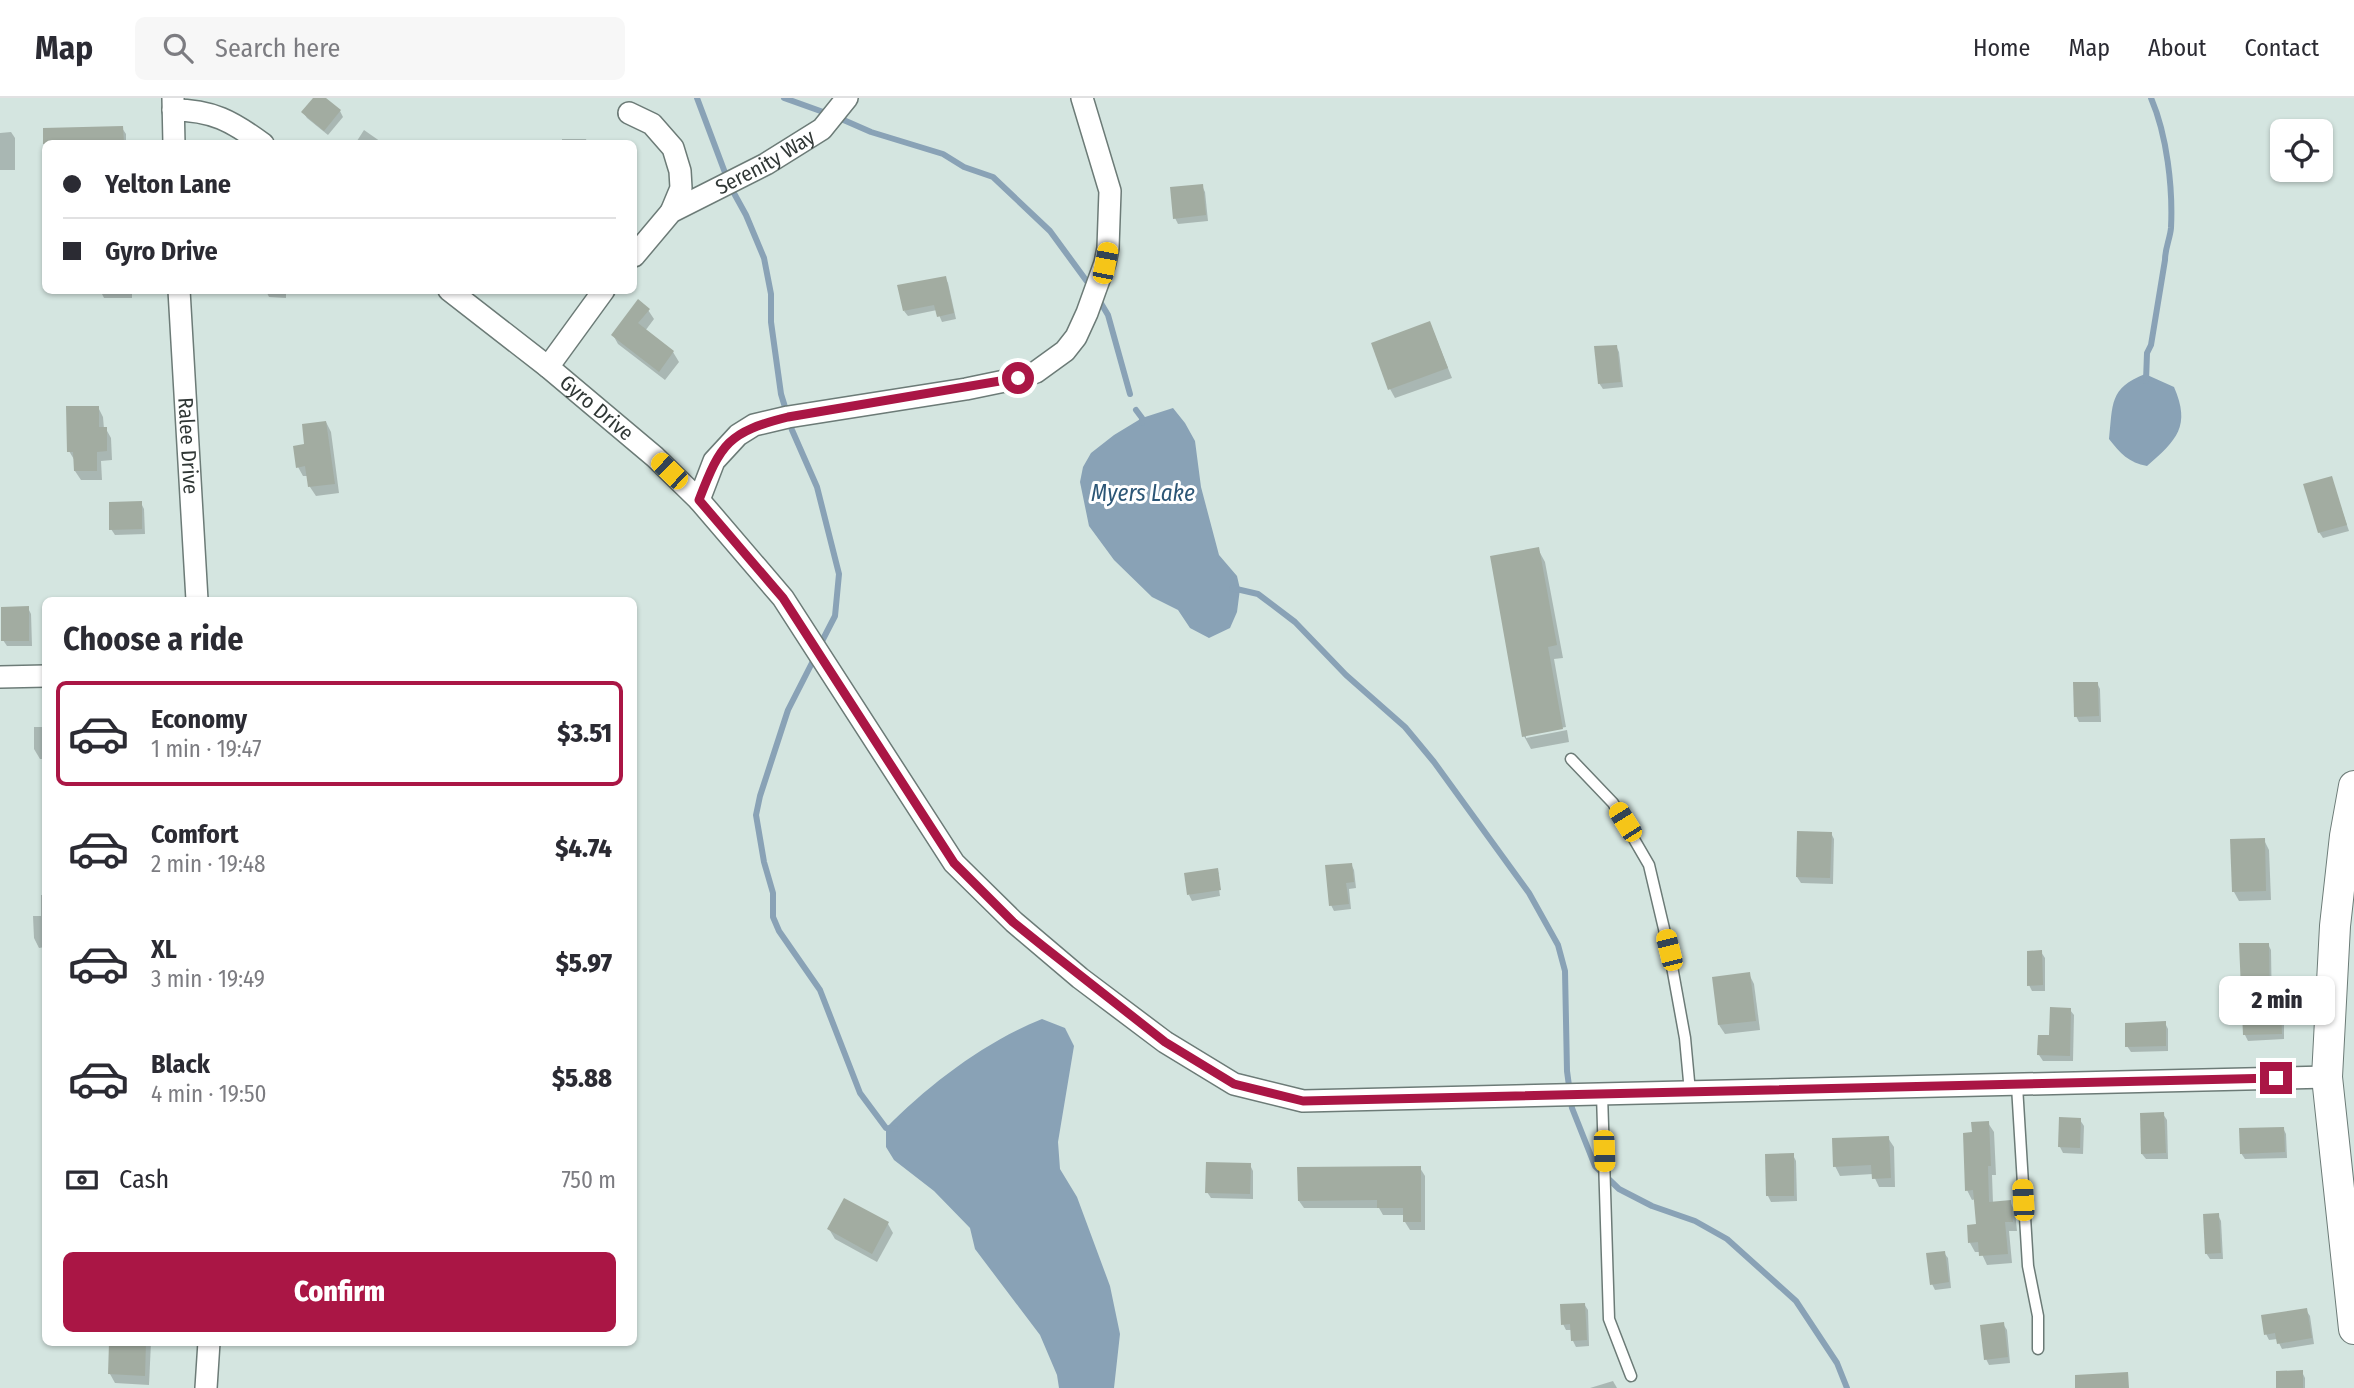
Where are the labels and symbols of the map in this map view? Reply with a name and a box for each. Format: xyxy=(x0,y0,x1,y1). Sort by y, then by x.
street label: Serenity Way xyxy=(711,123,820,200)
car xyxy=(1091,240,1120,286)
route start xyxy=(1002,362,1034,394)
street label: Gyro Drive xyxy=(554,369,639,446)
street label: Ralee Drive xyxy=(172,397,204,495)
car xyxy=(647,449,692,493)
water label: Myers Lake xyxy=(1091,479,1195,507)
car xyxy=(1605,799,1646,845)
car xyxy=(1654,927,1685,973)
callout: 2 min xyxy=(2218,976,2334,1026)
route end xyxy=(2260,1062,2292,1094)
car xyxy=(1593,1130,1616,1172)
car xyxy=(2012,1178,2035,1222)

